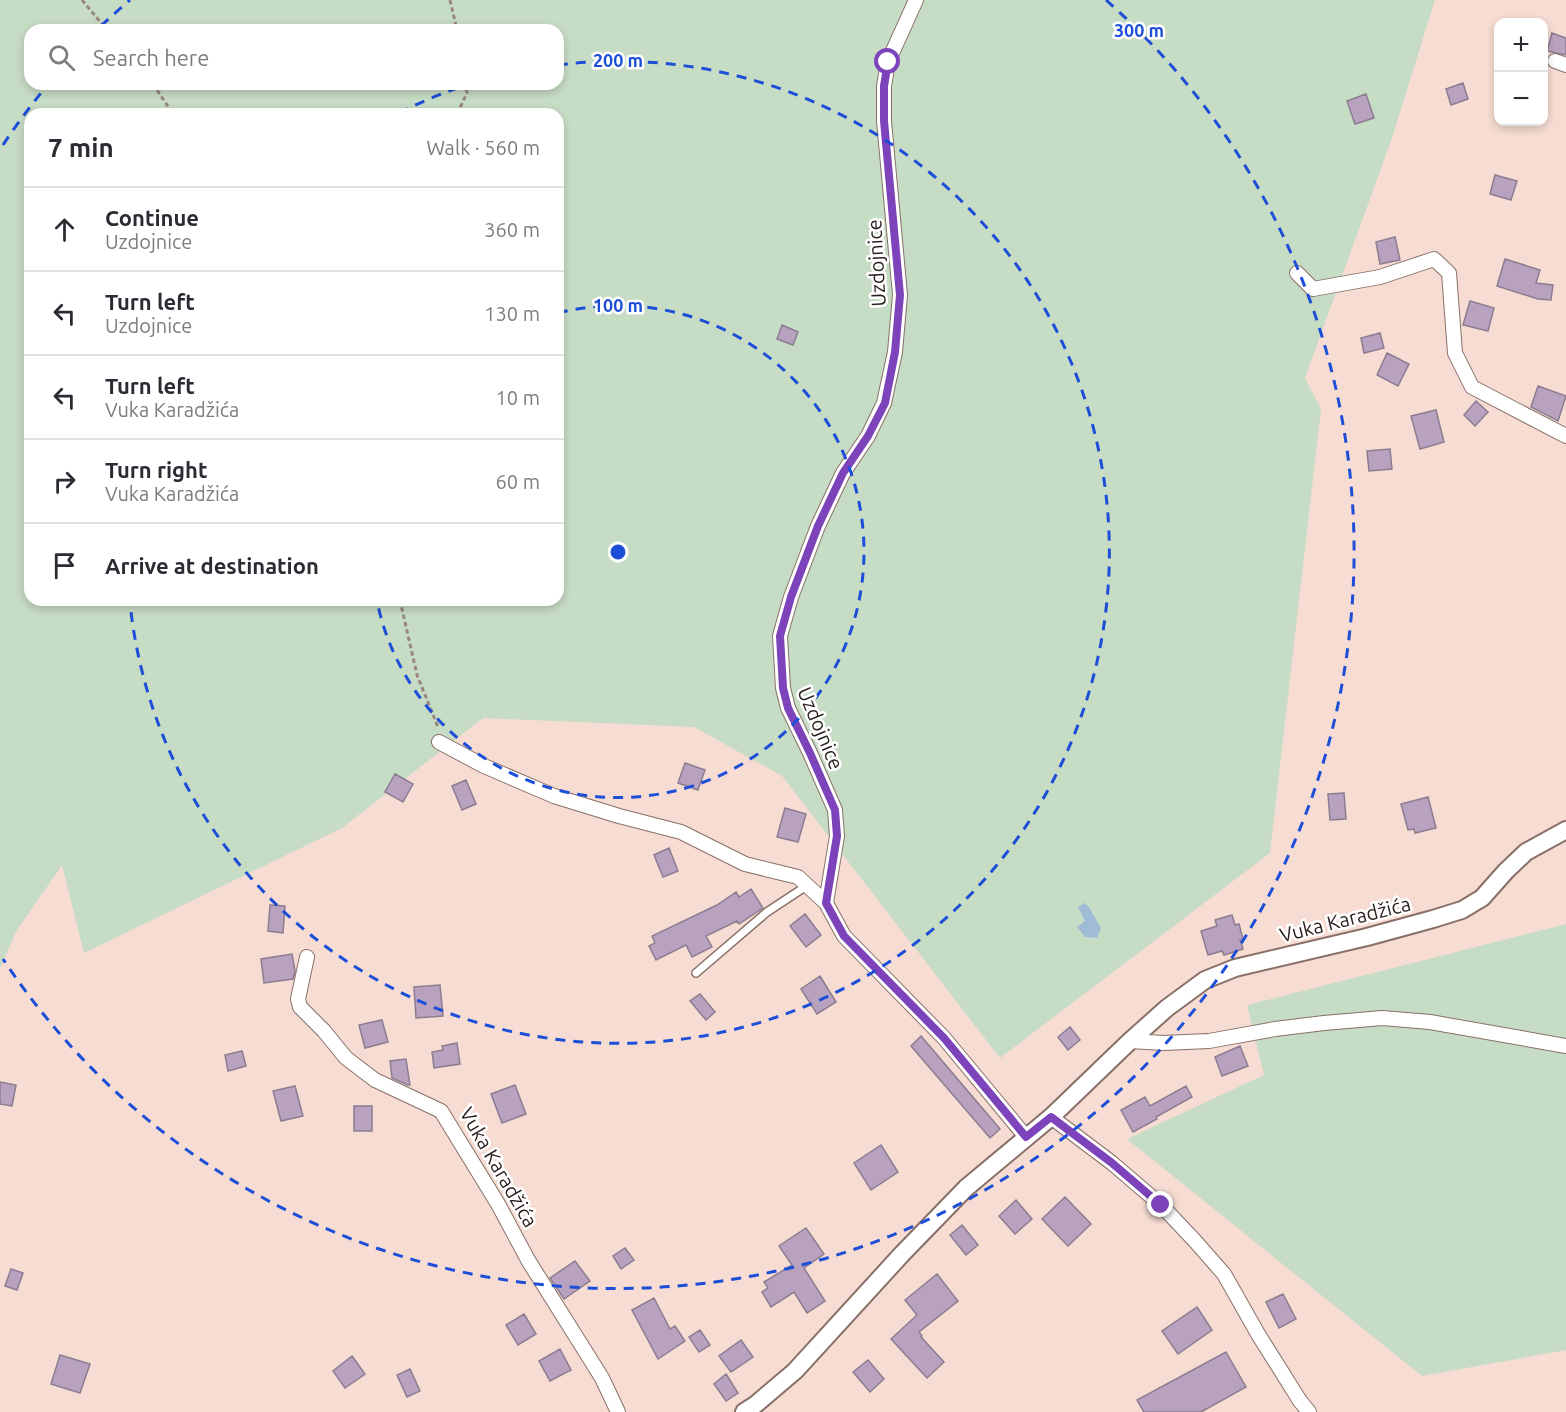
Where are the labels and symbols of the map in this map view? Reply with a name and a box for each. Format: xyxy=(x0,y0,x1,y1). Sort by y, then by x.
text: 300 m xyxy=(1114,20,1164,40)
route start xyxy=(874,48,900,74)
text: 200 m xyxy=(593,50,643,70)
street label: Uzdojnice xyxy=(862,219,890,307)
text: 100 m xyxy=(593,295,643,315)
centre of rings xyxy=(608,542,628,562)
street label: Uzdojnice xyxy=(793,683,849,773)
street label: Vuka Karadžića xyxy=(1277,892,1413,946)
street label: Vuka Karadžića xyxy=(455,1103,543,1231)
route end xyxy=(1147,1191,1173,1217)

